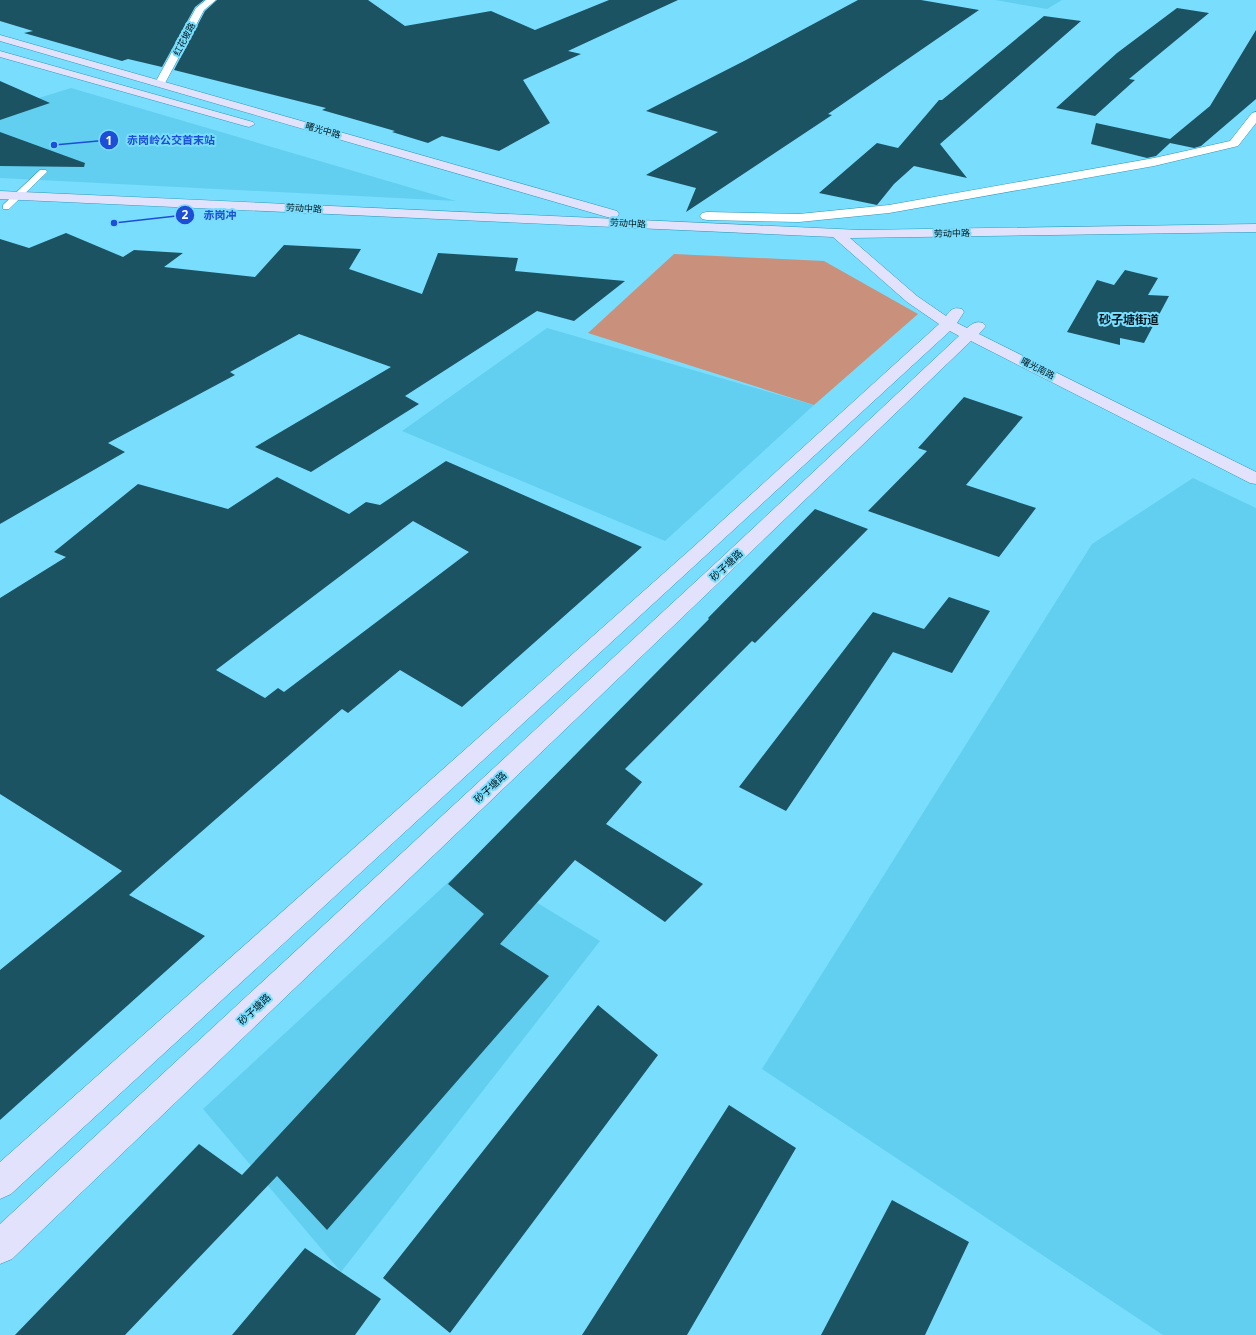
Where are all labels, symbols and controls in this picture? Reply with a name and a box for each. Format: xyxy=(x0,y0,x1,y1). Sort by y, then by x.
street label: 红花坡路 xyxy=(170,20,198,58)
street label: 曙光中路 xyxy=(304,119,342,141)
callout: 赤岗岭公交首末站 xyxy=(99,129,223,152)
text: 1 xyxy=(106,132,112,149)
text: 赤岗岭公交首末站 xyxy=(127,132,215,147)
street label: 劳动中路 xyxy=(286,201,322,215)
callout: 赤岗冲 xyxy=(175,204,244,227)
text: 2 xyxy=(182,206,189,223)
text: 赤岗冲 xyxy=(204,207,237,222)
street label: 劳动中路 xyxy=(610,216,646,230)
street label: 劳动中路 xyxy=(934,226,970,240)
district label: 砂子塘街道 xyxy=(1099,311,1159,328)
street label: 曙光南路 xyxy=(1019,354,1057,382)
street label: 砂子塘路 xyxy=(707,546,745,584)
street label: 砂子塘路 xyxy=(471,768,509,806)
street label: 砂子塘路 xyxy=(235,990,273,1028)

